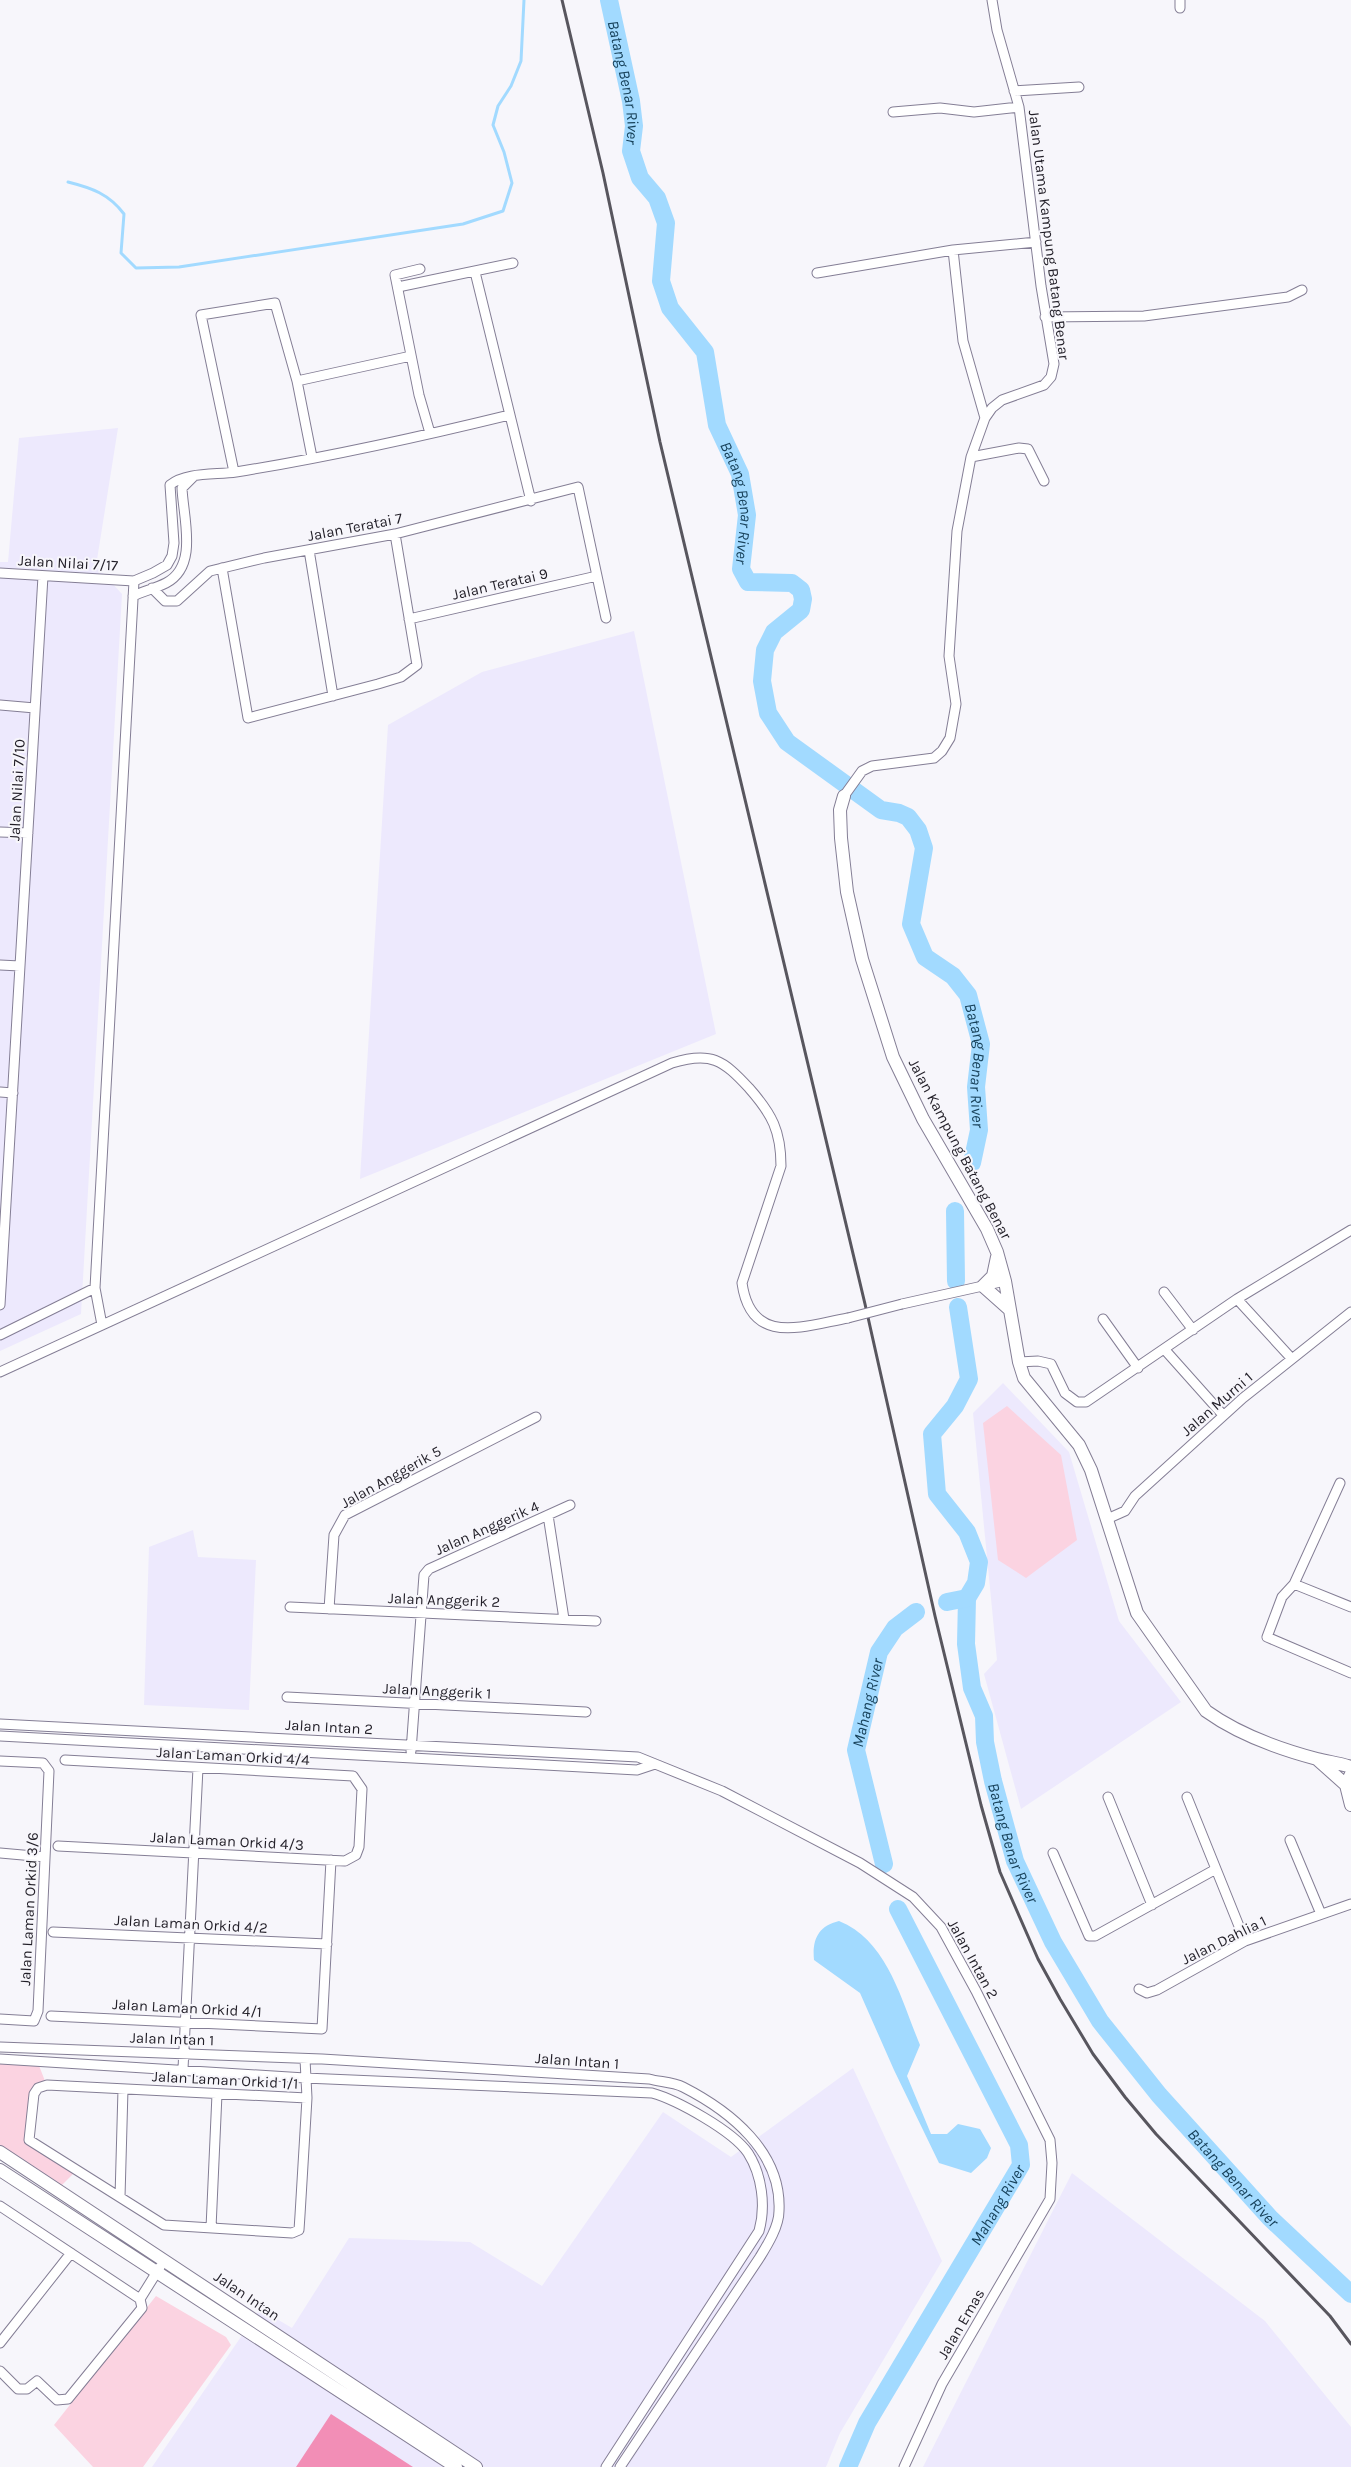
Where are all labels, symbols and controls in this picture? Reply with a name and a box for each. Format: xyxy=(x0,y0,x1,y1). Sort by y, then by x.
water label: Batang Benar River xyxy=(604,18,644,146)
street label: Jalan Utama Kampung Batang Benar xyxy=(1025,109,1073,362)
water label: Batang Benar River xyxy=(716,438,757,566)
street label: Jalan Teratai 7 xyxy=(306,509,404,545)
street label: Jalan Nilai 7/17 xyxy=(18,551,118,575)
street label: Jalan Teratai 9 xyxy=(450,564,550,604)
street label: Jalan Nilai 7/10 xyxy=(5,739,29,841)
water label: Batang Benar River xyxy=(961,1001,991,1129)
street label: Jalan Kampung Batang Benar xyxy=(905,1056,1016,1243)
street label: Jalan Murni 1 xyxy=(1178,1368,1256,1440)
street label: Jalan Anggerik 5 xyxy=(338,1442,444,1512)
street label: Jalan Anggerik 4 xyxy=(432,1497,542,1559)
street label: Jalan Anggerik 2 xyxy=(388,1589,500,1611)
water label: Mahang River xyxy=(847,1656,887,1749)
street label: Jalan Anggerik 1 xyxy=(382,1679,492,1703)
street label: Jalan Intan 2 xyxy=(285,1716,373,1738)
street label: Jalan Laman Orkid 4/4 xyxy=(156,1743,311,1769)
water label: Batang Benar River xyxy=(984,1780,1043,1907)
street label: Jalan Laman Orkid 4/3 xyxy=(150,1828,304,1854)
street label: Jalan Laman Orkid 3/6 xyxy=(16,1832,42,1986)
street label: Jalan Laman Orkid 4/2 xyxy=(114,1911,268,1937)
street label: Jalan Dahlia 1 xyxy=(1179,1912,1269,1968)
street label: Jalan Intan 2 xyxy=(944,1916,1002,2002)
street label: Jalan Laman Orkid 4/1 xyxy=(112,1995,262,2021)
street label: Jalan Intan 1 xyxy=(130,2029,214,2049)
street label: Jalan Intan 1 xyxy=(534,2049,620,2073)
street label: Jalan Laman Orkid 1/1 xyxy=(151,2067,299,2093)
water label: Batang Benar River xyxy=(1184,2124,1283,2231)
water label: Mahang River xyxy=(966,2161,1029,2249)
street label: Jalan Intan xyxy=(211,2267,283,2325)
street label: Jalan Emas xyxy=(934,2286,988,2362)

